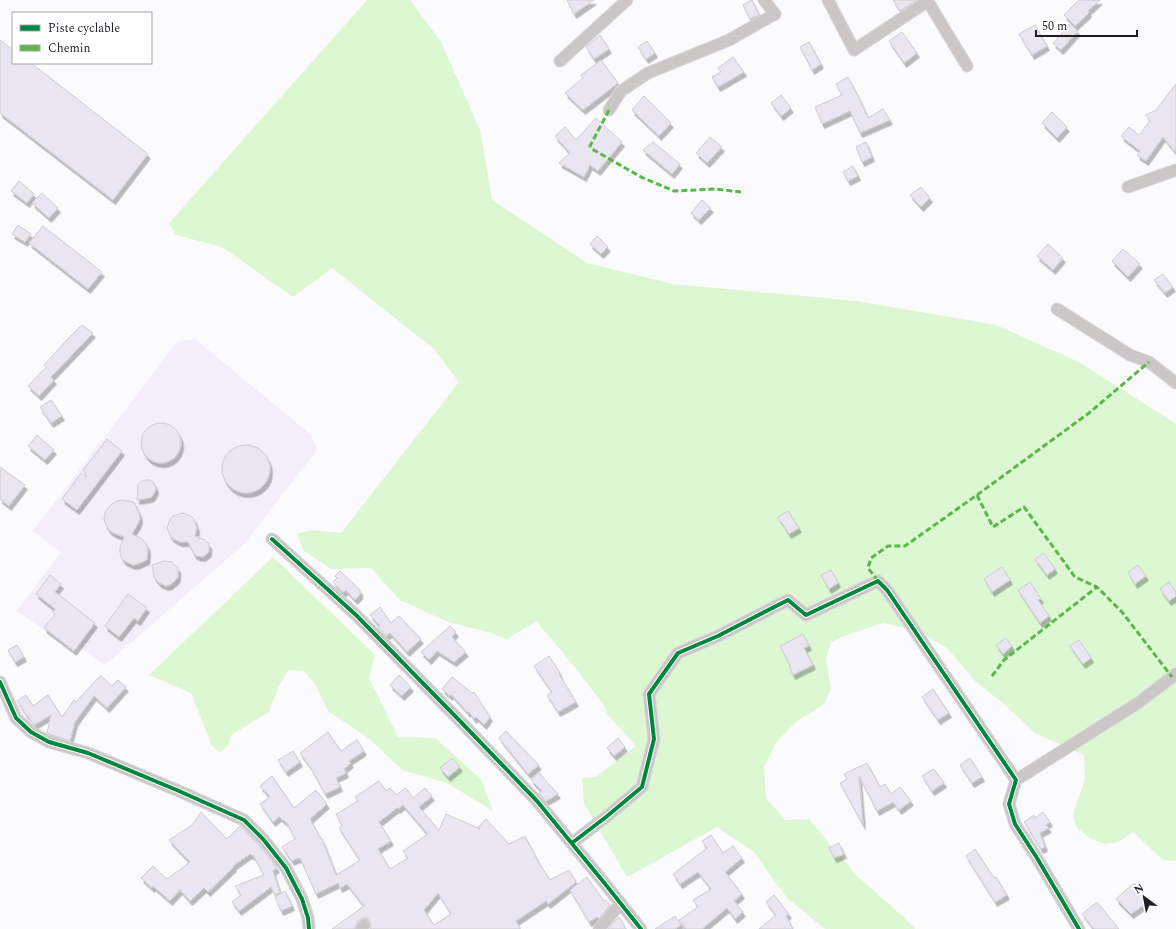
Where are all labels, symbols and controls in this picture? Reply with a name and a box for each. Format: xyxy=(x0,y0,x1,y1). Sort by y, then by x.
legend xyxy=(12,12,152,64)
scale bar xyxy=(1036,12,1137,38)
text: 50 m xyxy=(1042,17,1067,36)
text: Piste cyclable xyxy=(48,19,120,38)
text: Chemin xyxy=(48,39,91,58)
north arrow xyxy=(1124,877,1164,917)
text: N xyxy=(1131,879,1147,899)

